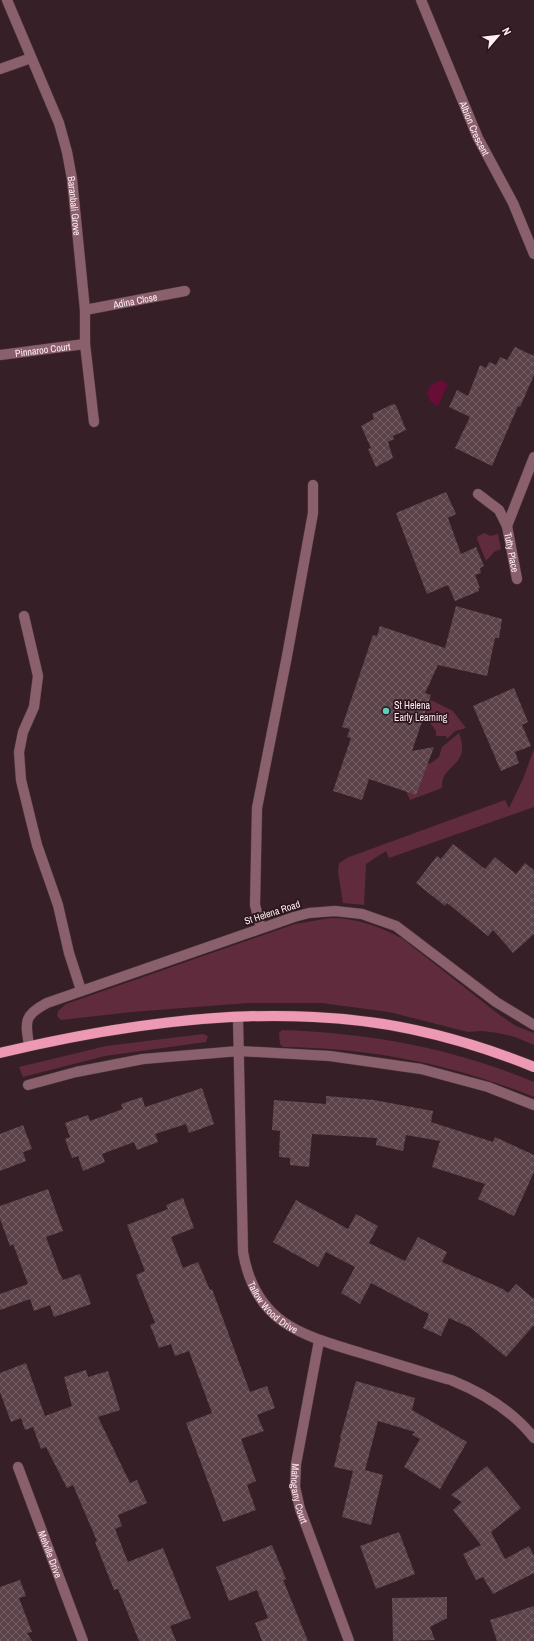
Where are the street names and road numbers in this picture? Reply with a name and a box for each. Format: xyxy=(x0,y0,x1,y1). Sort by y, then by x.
street label: Albion Crescent xyxy=(456,98,493,159)
street label: Baranbali Grove xyxy=(65,175,84,237)
street label: Adina Close xyxy=(111,290,159,312)
street label: Pinnaroo Court xyxy=(14,340,72,360)
street label: Tutty Place xyxy=(501,531,522,574)
street label: St Helena Road xyxy=(243,897,302,928)
street label: Tallow Wood Drive xyxy=(245,1279,300,1337)
street label: Mahogany Court xyxy=(288,1463,311,1526)
street label: Melville Drive xyxy=(35,1529,65,1580)

